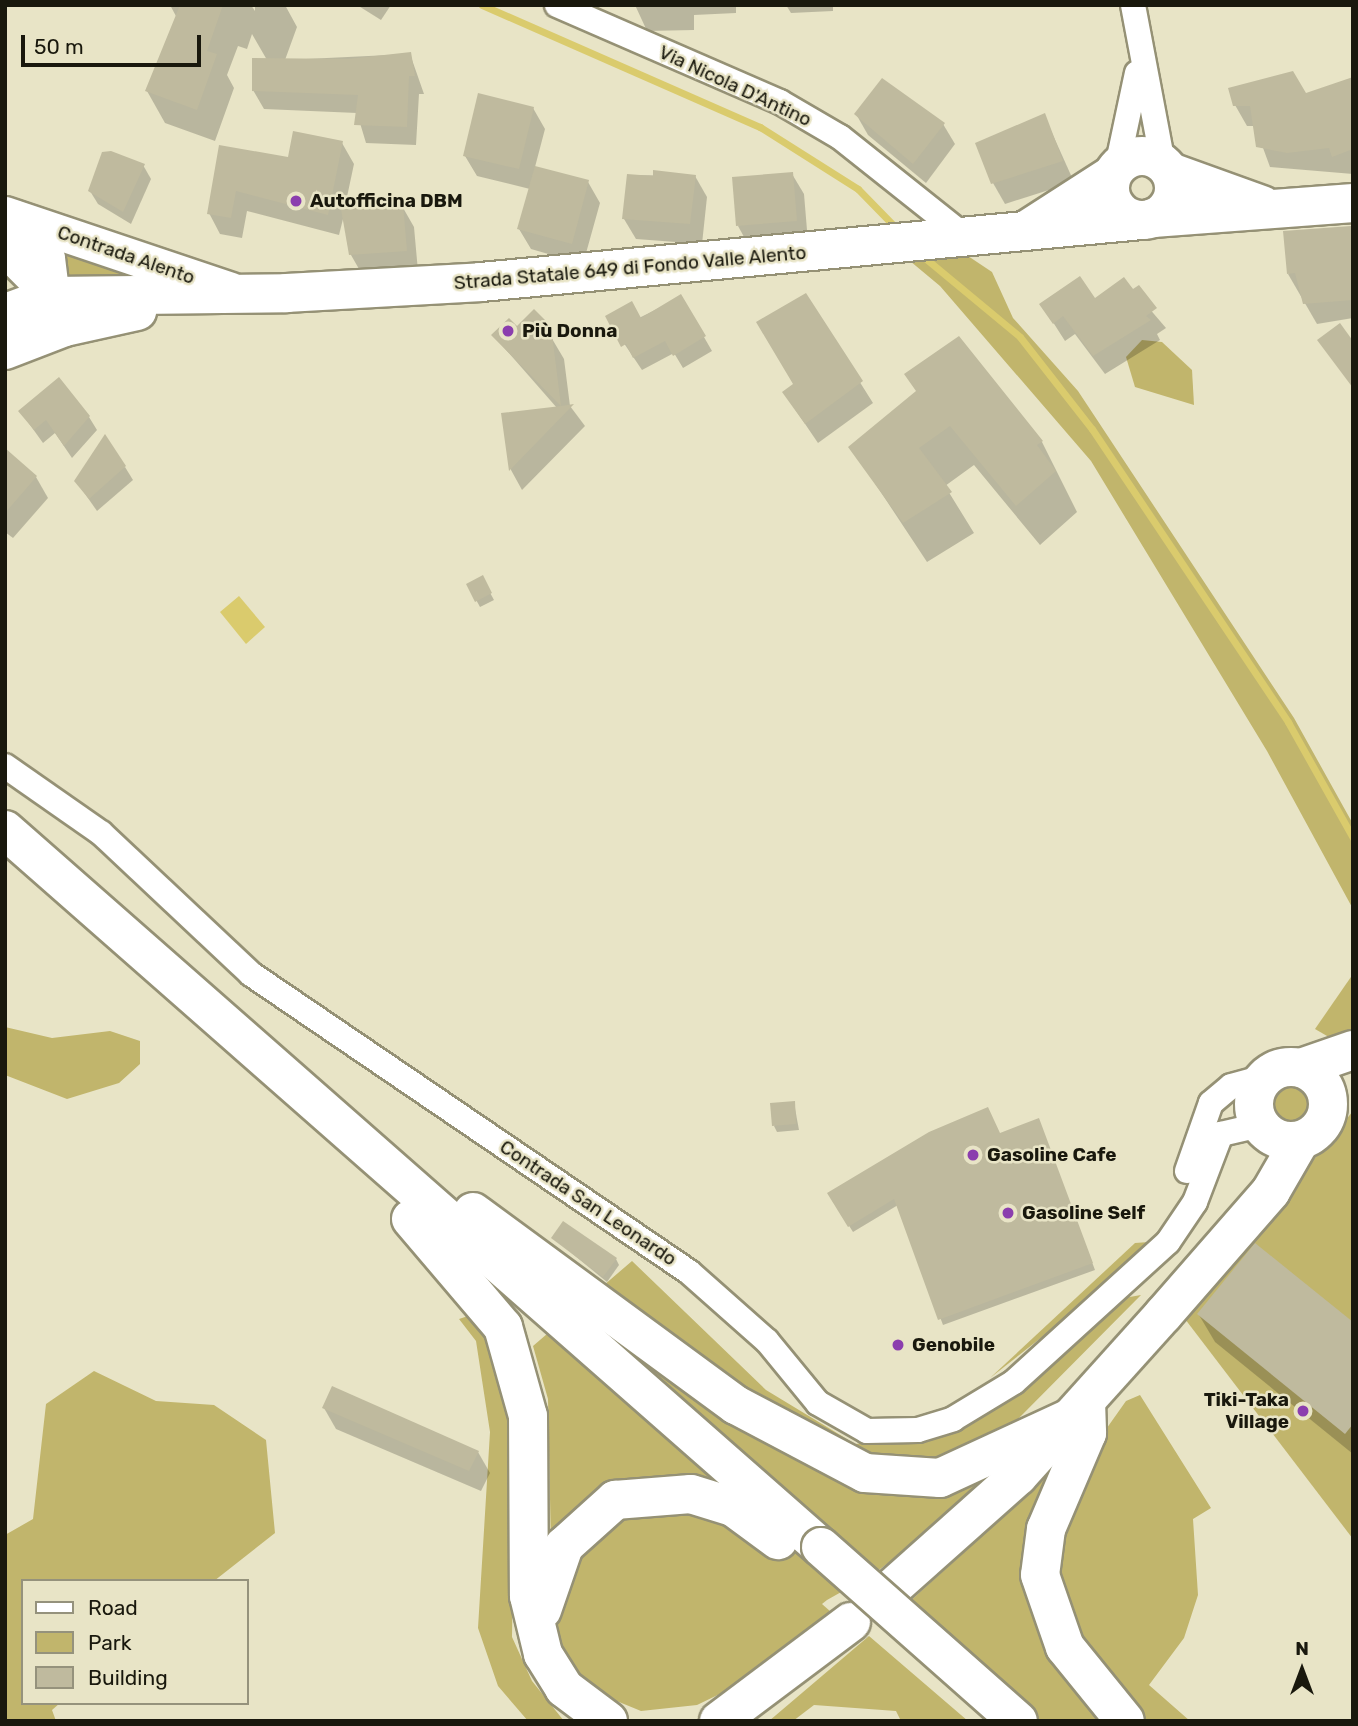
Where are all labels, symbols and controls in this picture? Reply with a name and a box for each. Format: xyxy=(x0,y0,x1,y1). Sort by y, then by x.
scale bar xyxy=(24,21,205,65)
text: 50 m xyxy=(34,34,84,59)
street label: Via Nicola D'Antino xyxy=(655,41,815,131)
place label: Autofficina DBM xyxy=(310,190,463,212)
marker: Autofficina DBM xyxy=(288,193,304,209)
street label: Contrada Alento xyxy=(54,221,198,289)
street label: Strada Statale 649 di Fondo Valle Alento xyxy=(452,241,808,295)
place label: Più Donna xyxy=(522,320,617,342)
marker: Più Donna xyxy=(500,323,516,339)
street label: Contrada San Leonardo xyxy=(495,1135,681,1271)
place label: Gasoline Cafe xyxy=(987,1144,1116,1166)
marker: Gasoline Cafe xyxy=(965,1147,981,1163)
place label: Gasoline Self xyxy=(1022,1202,1145,1224)
marker: Gasoline Self xyxy=(1000,1205,1016,1221)
place label: Genobile xyxy=(912,1334,995,1356)
marker: Genobile xyxy=(890,1337,906,1353)
place label: Tiki-Taka Village xyxy=(1204,1389,1289,1433)
marker: Tiki-Taka Village xyxy=(1295,1403,1311,1419)
legend xyxy=(21,1579,248,1705)
text: Road xyxy=(88,1595,138,1620)
text: Park xyxy=(88,1630,132,1655)
north arrow xyxy=(1267,1635,1337,1705)
text: N xyxy=(1295,1637,1309,1660)
text: Building xyxy=(88,1665,168,1690)

